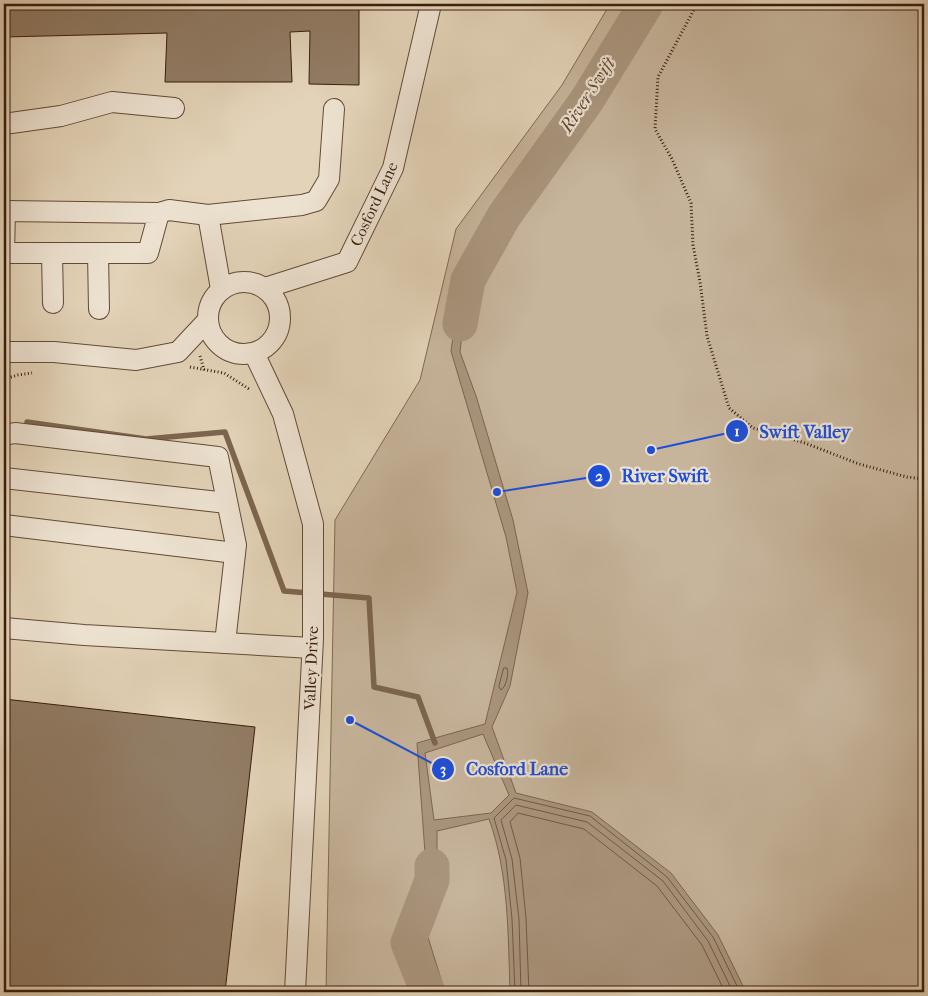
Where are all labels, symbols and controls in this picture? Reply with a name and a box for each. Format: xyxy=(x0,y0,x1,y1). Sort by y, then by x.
water label: River Swift xyxy=(556,53,621,137)
street label: Cosford Lane xyxy=(346,159,402,249)
callout: Swift Valley xyxy=(724,415,860,448)
text: 1 xyxy=(734,422,740,440)
text: Swift Valley xyxy=(760,422,852,443)
callout: River Swift xyxy=(586,459,719,492)
text: River Swift xyxy=(621,466,709,487)
text: 2 xyxy=(595,467,603,485)
street label: Valley Drive xyxy=(300,625,322,711)
callout: Cosford Lane xyxy=(431,752,578,785)
text: Cosford Lane xyxy=(466,759,568,780)
text: 3 xyxy=(440,760,446,778)

